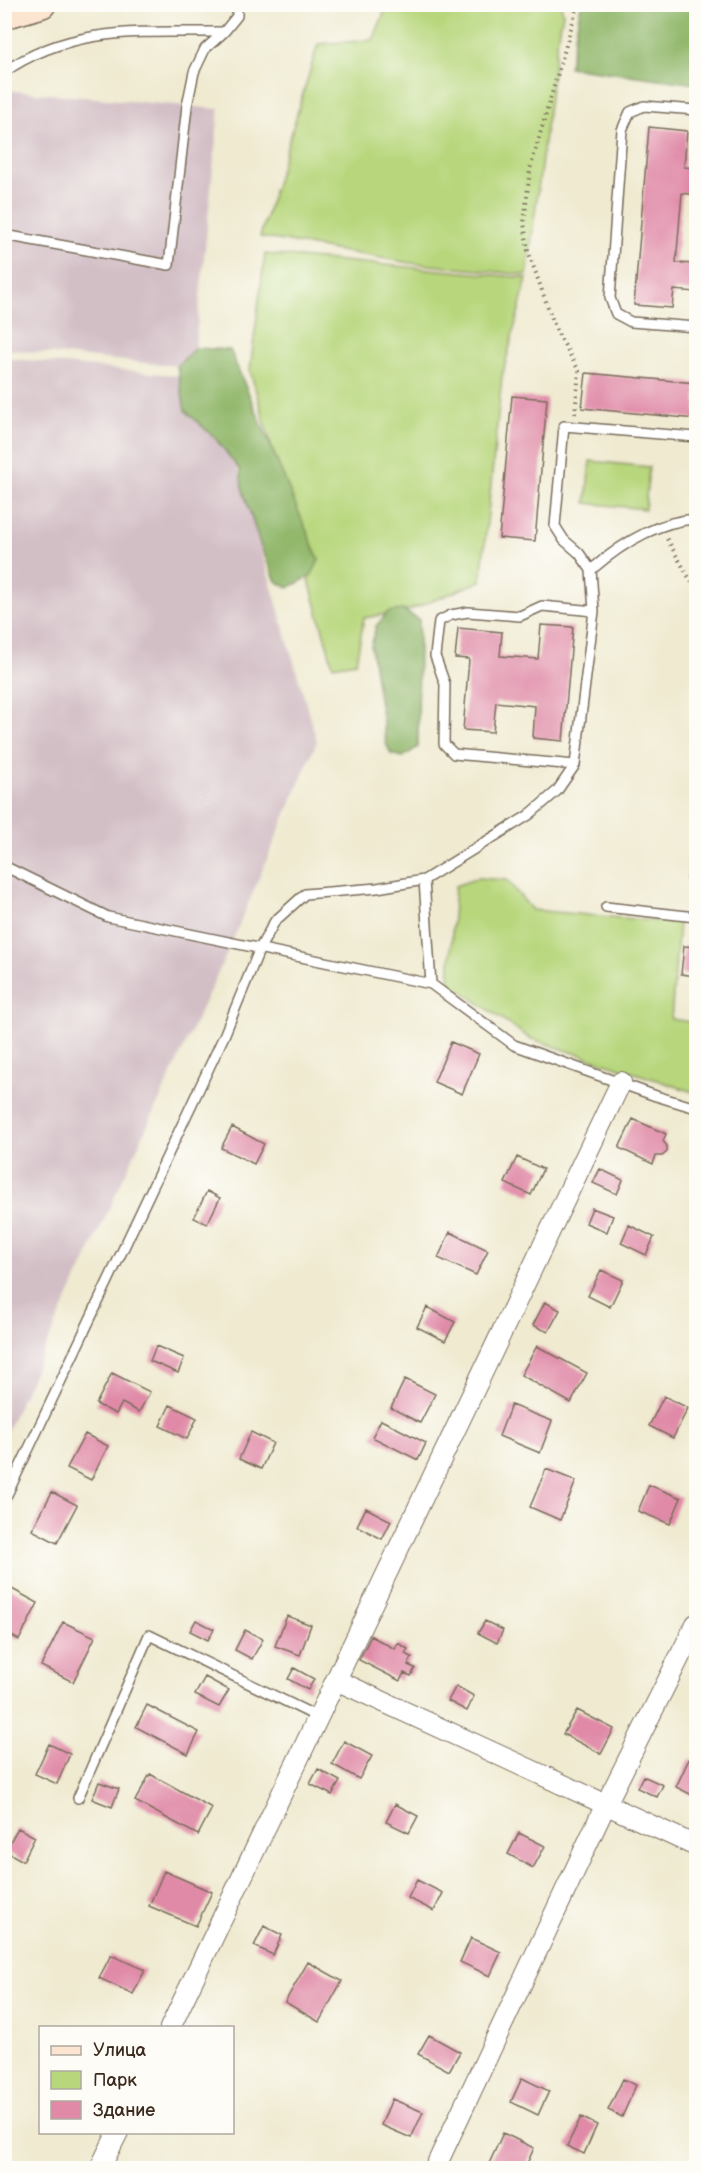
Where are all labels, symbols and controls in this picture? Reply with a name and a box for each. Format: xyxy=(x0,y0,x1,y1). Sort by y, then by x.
legend xyxy=(39,2026,234,2134)
text: Улица xyxy=(93,2040,147,2061)
text: Парк xyxy=(93,2070,137,2091)
text: Здание xyxy=(93,2100,155,2121)

